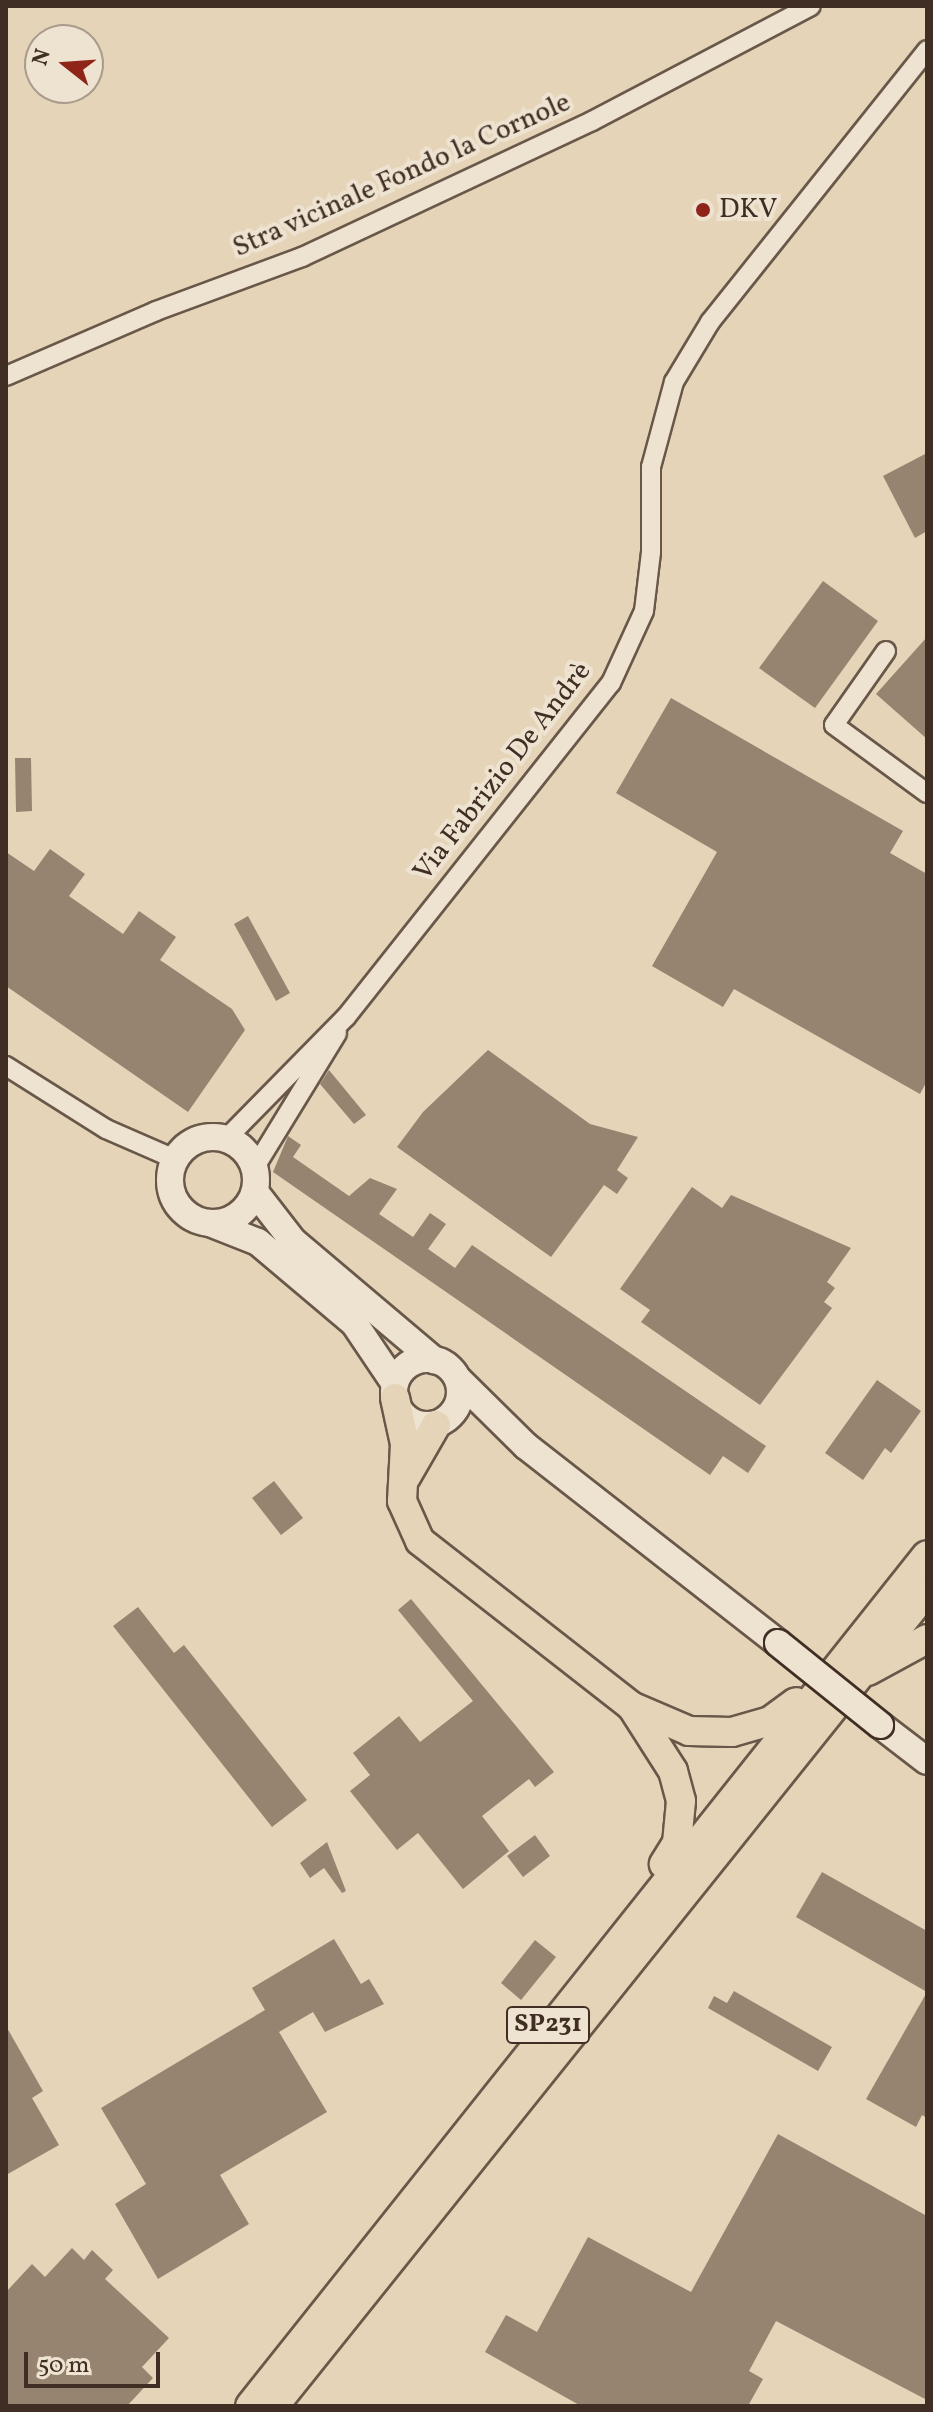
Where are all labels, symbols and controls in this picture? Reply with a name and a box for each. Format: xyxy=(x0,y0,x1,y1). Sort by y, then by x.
north arrow xyxy=(24,24,104,104)
text: N xyxy=(25,45,60,70)
street label: Stra vicinale Fondo la Cornole xyxy=(228,86,576,266)
place label: DKV xyxy=(719,193,777,227)
marker: DKV xyxy=(694,201,712,219)
street label: Via Fabrizio De Andrè xyxy=(407,656,599,888)
road number: SP231 xyxy=(506,2003,590,2047)
scale bar xyxy=(28,2336,164,2386)
text: 50 m xyxy=(38,2349,90,2383)

